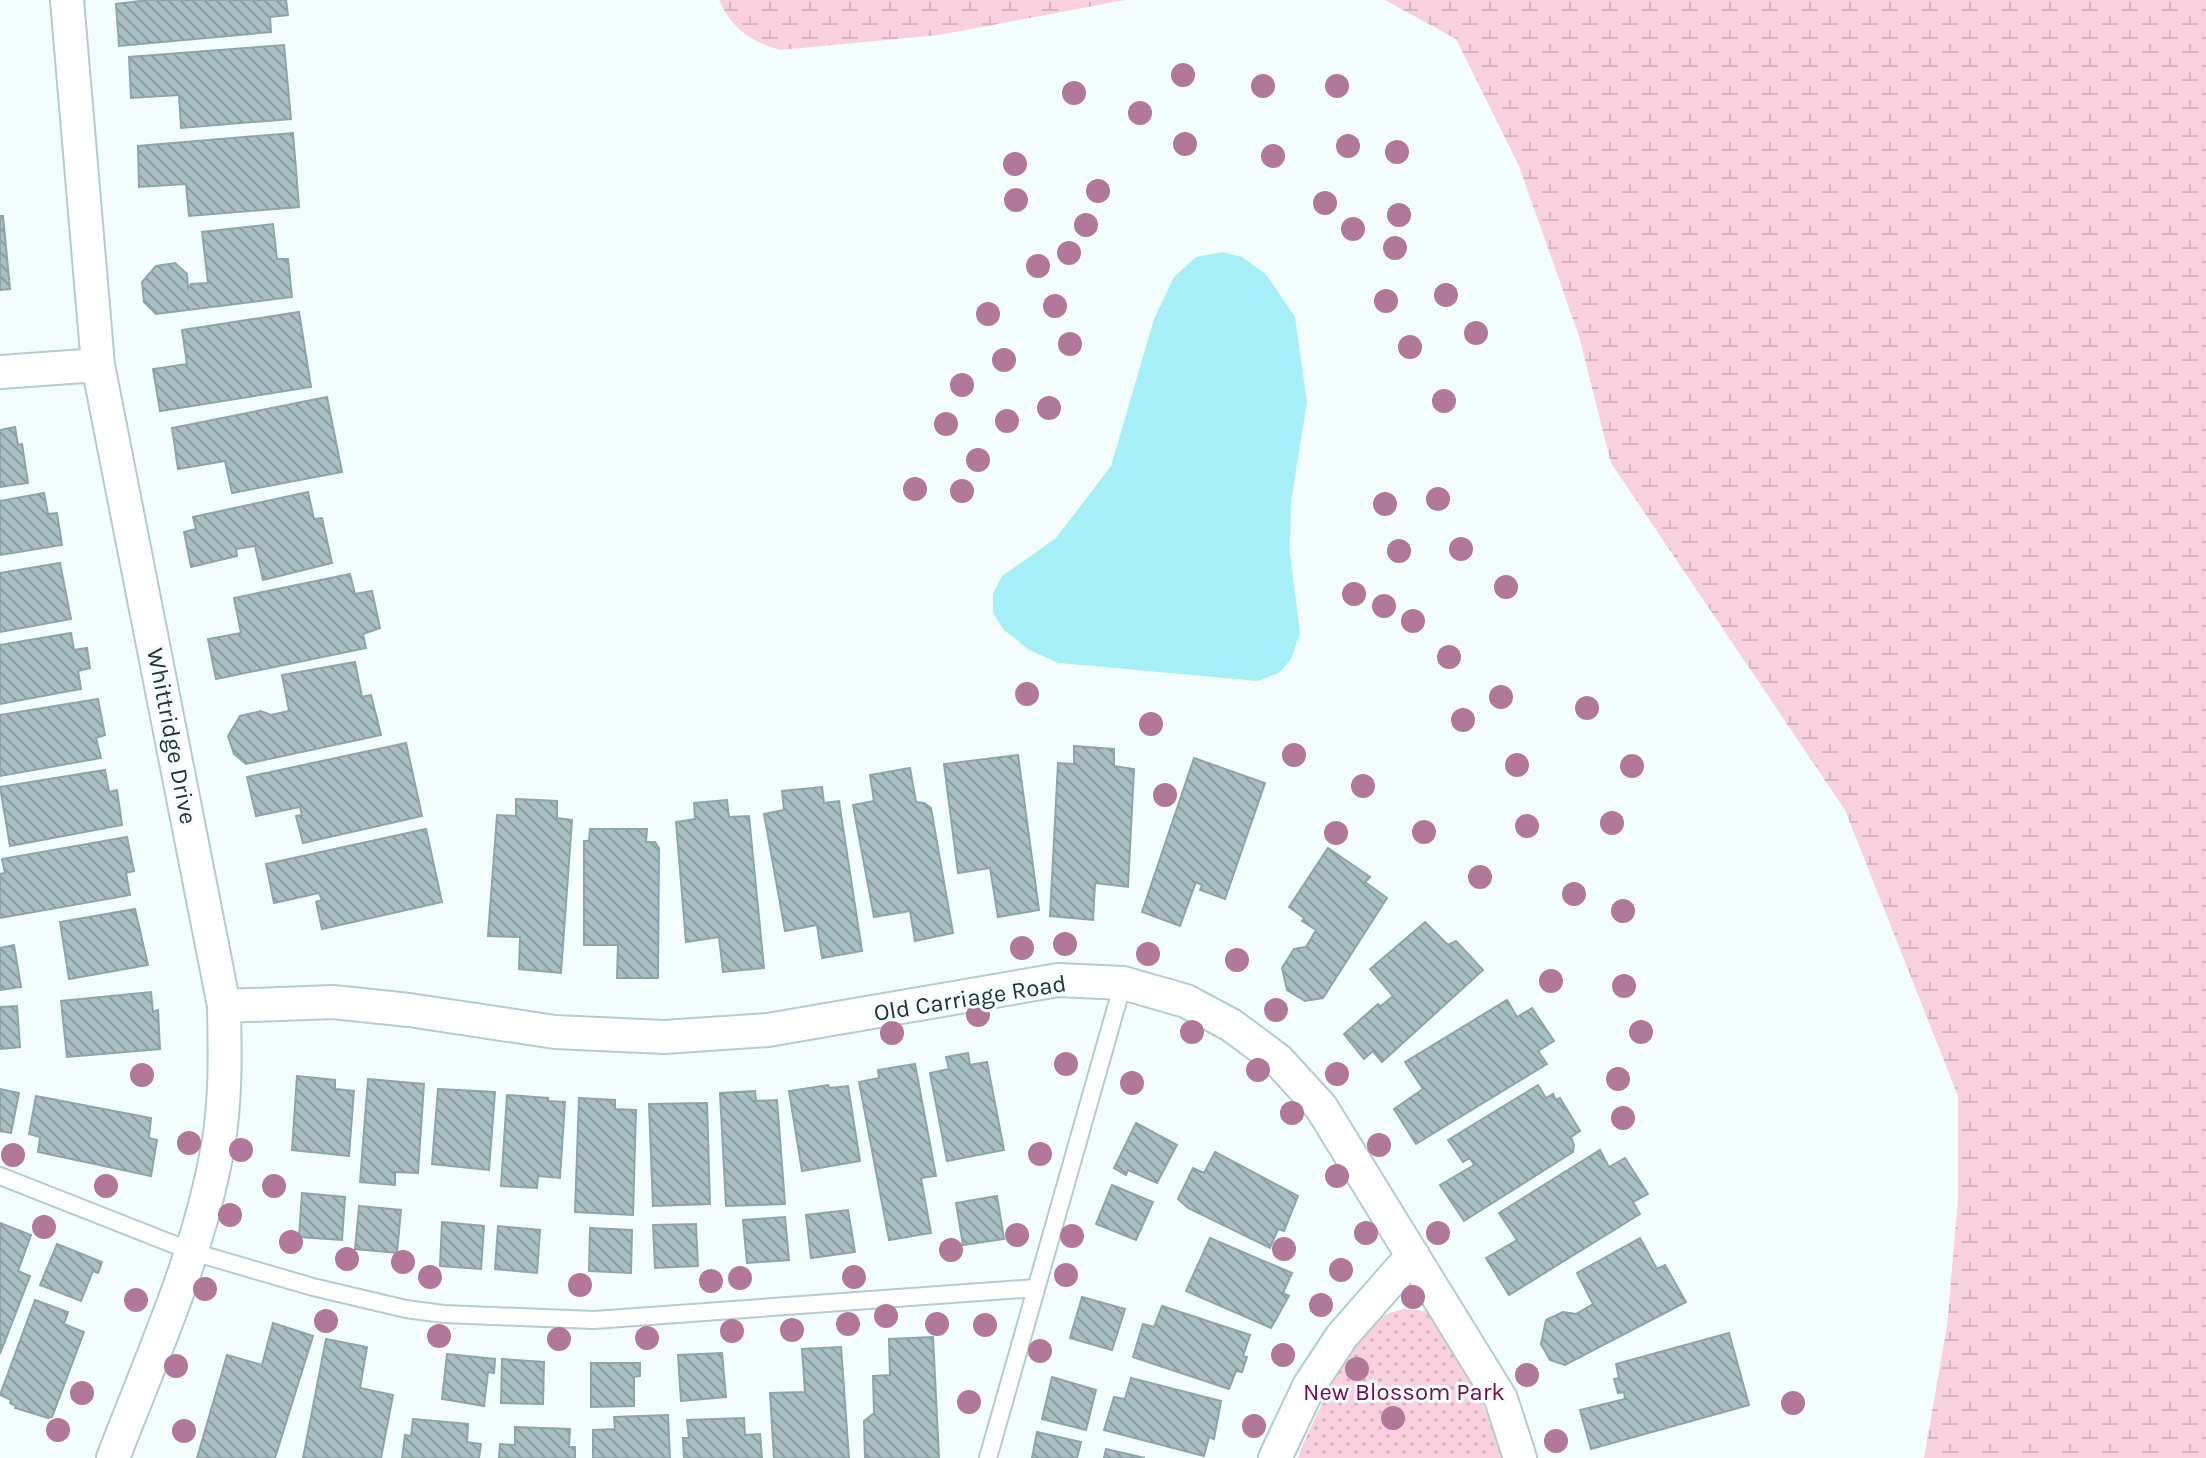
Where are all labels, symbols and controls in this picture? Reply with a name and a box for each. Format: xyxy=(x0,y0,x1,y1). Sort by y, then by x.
street label: Whittridge Drive xyxy=(141,646,203,826)
street label: Old Carriage Road xyxy=(872,969,1068,1027)
park label: New Blossom Park xyxy=(1303,1378,1505,1406)

